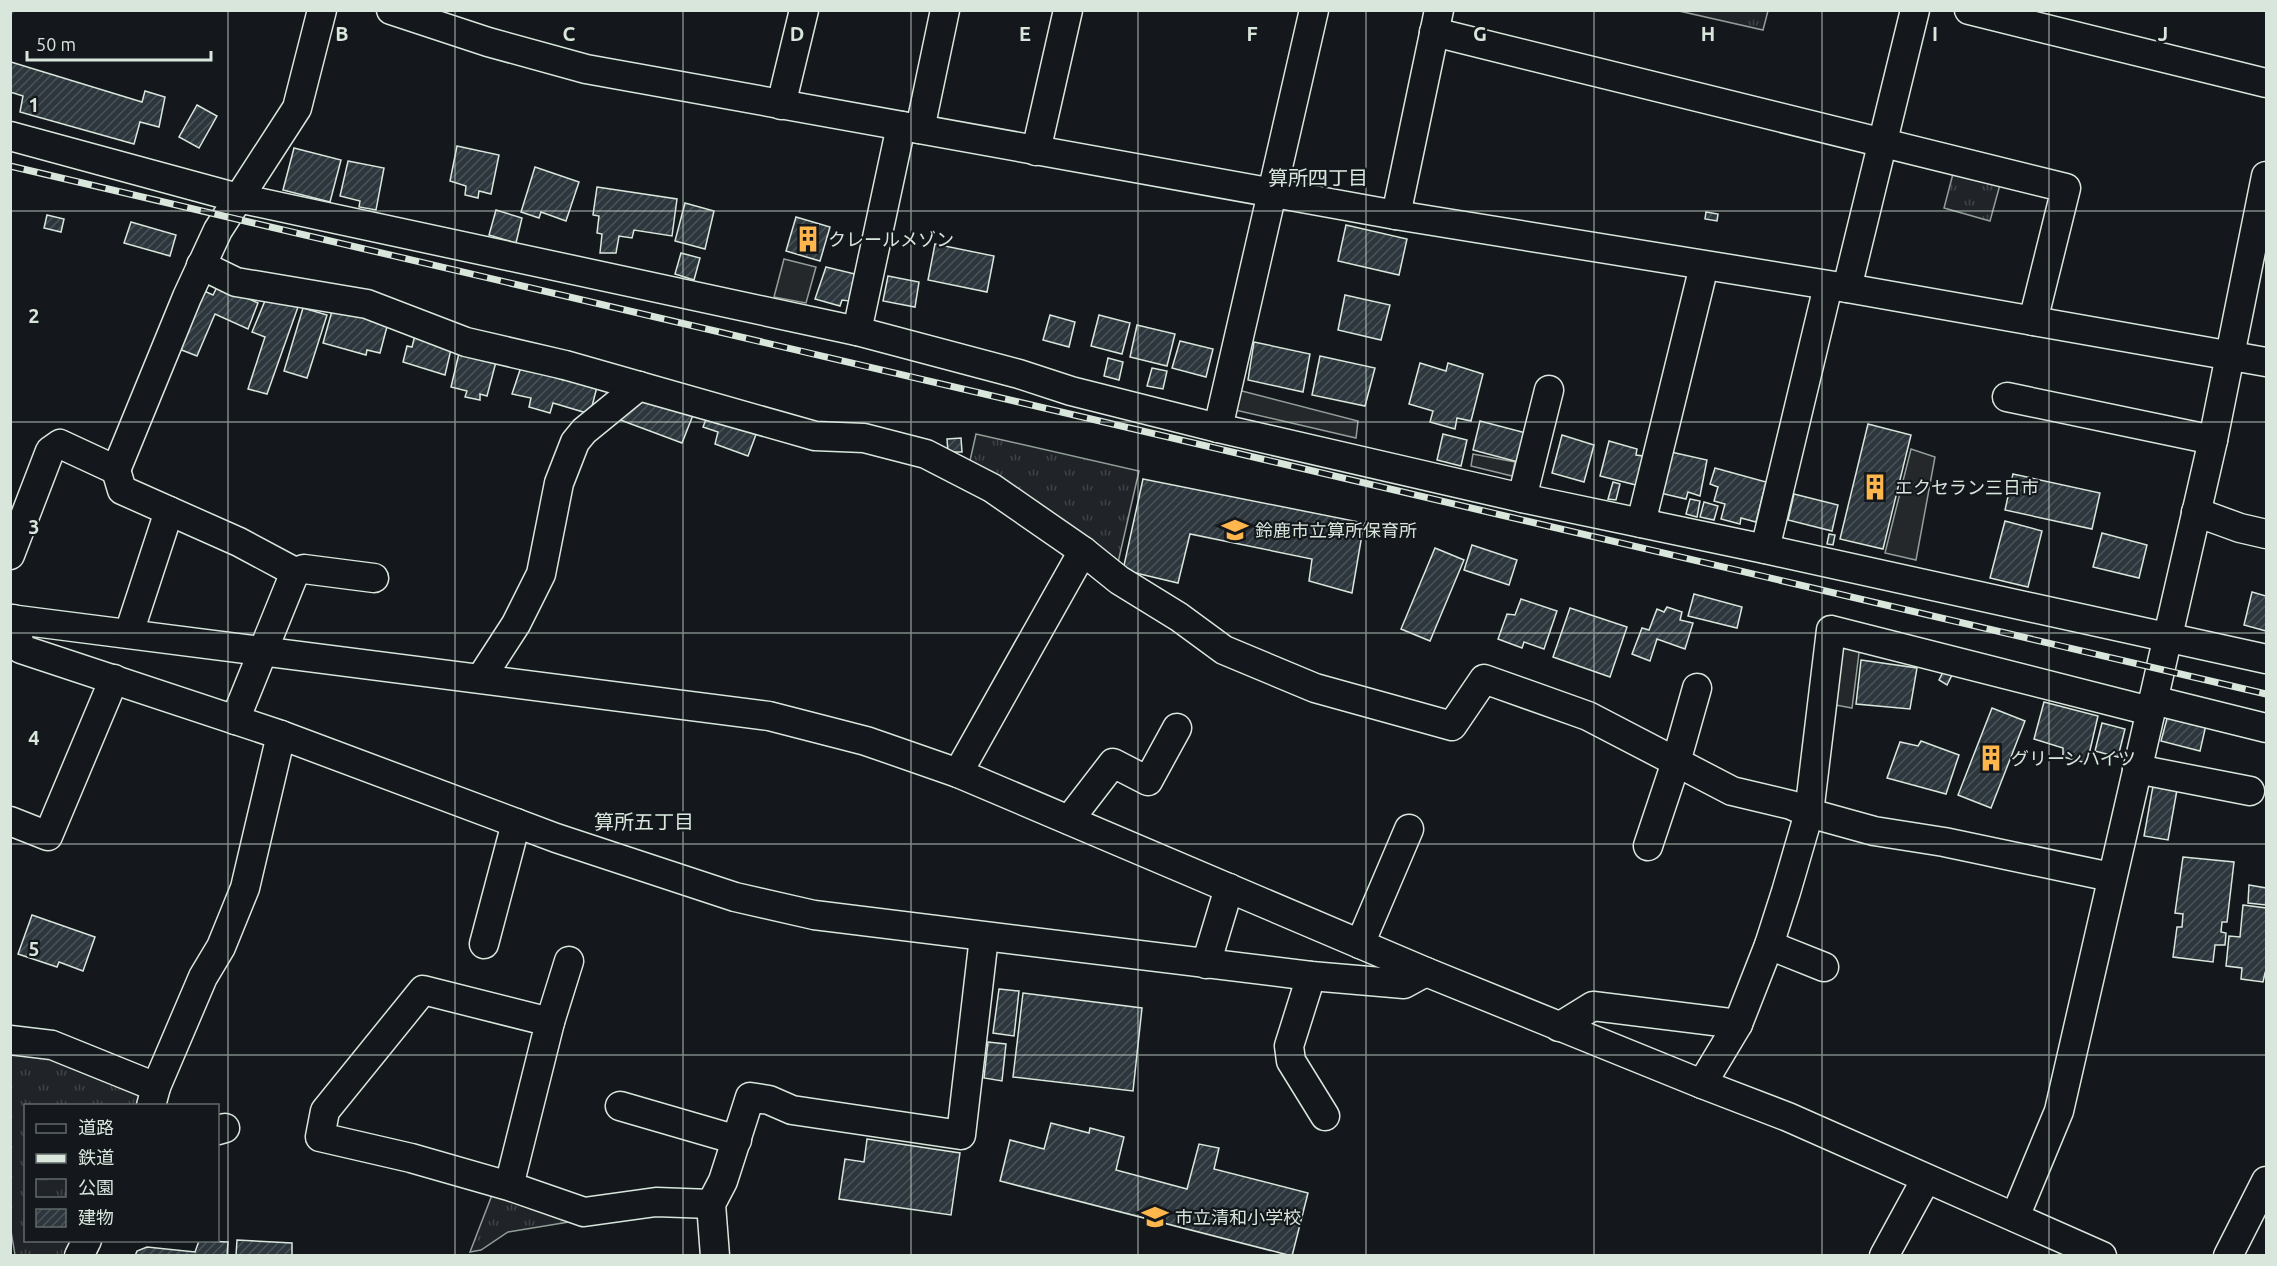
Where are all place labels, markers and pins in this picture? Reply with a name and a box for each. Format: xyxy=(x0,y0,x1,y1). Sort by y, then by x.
building icon: クレールメゾン xyxy=(793,224,823,254)
place label: クレールメゾン xyxy=(828,229,954,249)
building icon: エクセラン三日市 xyxy=(1860,472,1890,502)
place label: エクセラン三日市 xyxy=(1895,477,2039,497)
school or university icon: 鈴鹿市立算所保育所 xyxy=(1220,515,1250,545)
place label: 鈴鹿市立算所保育所 xyxy=(1255,520,1417,540)
building icon: グリーンハイツ xyxy=(1976,743,2006,773)
place label: グリーンハイツ xyxy=(2011,748,2136,768)
school or university icon: 市立清和小学校 xyxy=(1140,1202,1170,1232)
place label: 市立清和小学校 xyxy=(1175,1207,1301,1227)

